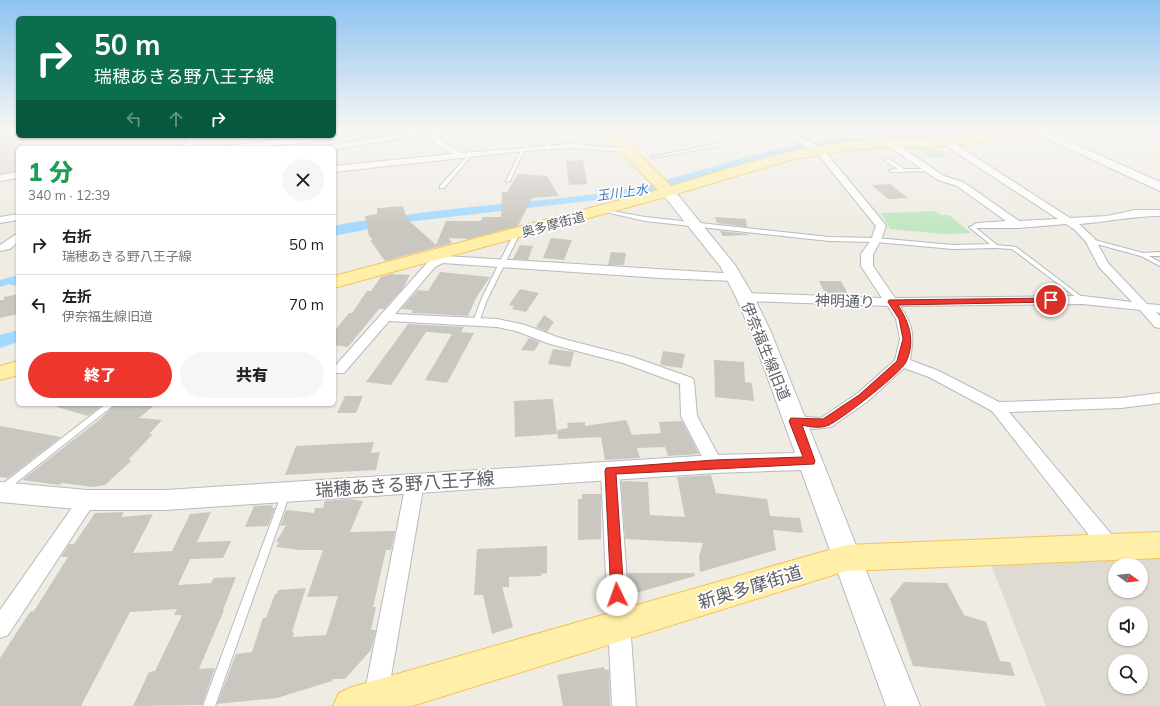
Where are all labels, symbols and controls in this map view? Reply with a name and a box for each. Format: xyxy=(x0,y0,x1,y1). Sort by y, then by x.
text: 50 m xyxy=(94,27,160,62)
icon: right xyxy=(28,32,80,84)
text: 瑞穂あきる野八王子線 xyxy=(94,65,274,88)
icon: left xyxy=(123,108,145,130)
icon: ahead xyxy=(165,108,187,130)
icon: right xyxy=(207,108,229,130)
text: 1 分 xyxy=(28,157,73,187)
button: close xyxy=(282,159,324,201)
water label: 玉川上水 xyxy=(595,180,651,204)
text: 340 m · 12:39 xyxy=(28,187,110,203)
street label: 奥多摩街道 xyxy=(520,208,586,240)
text: 右折 xyxy=(62,227,92,246)
icon: right xyxy=(28,234,50,256)
text: 50 m xyxy=(289,235,324,254)
text: 瑞穂あきる野八王子線 xyxy=(62,248,192,264)
pin xyxy=(1034,283,1068,317)
text: 左折 xyxy=(62,287,92,306)
icon: arrive xyxy=(1040,289,1062,311)
street label: 神明通り xyxy=(815,290,875,312)
icon: left xyxy=(28,294,50,316)
text: 70 m xyxy=(289,295,324,314)
street label: 伊奈福生線旧道 xyxy=(738,299,794,403)
text: 伊奈福生線旧道 xyxy=(62,308,153,324)
button: 終了 xyxy=(28,352,172,398)
button: 共有 xyxy=(180,352,324,398)
street label: 瑞穂あきる野八王子線 xyxy=(315,466,495,502)
north arrow xyxy=(1108,558,1148,598)
map controls xyxy=(1108,558,1148,694)
street label: 新奥多摩街道 xyxy=(695,560,805,614)
position arrow xyxy=(596,574,638,616)
button: sound xyxy=(1108,606,1148,646)
button: search xyxy=(1108,654,1148,694)

